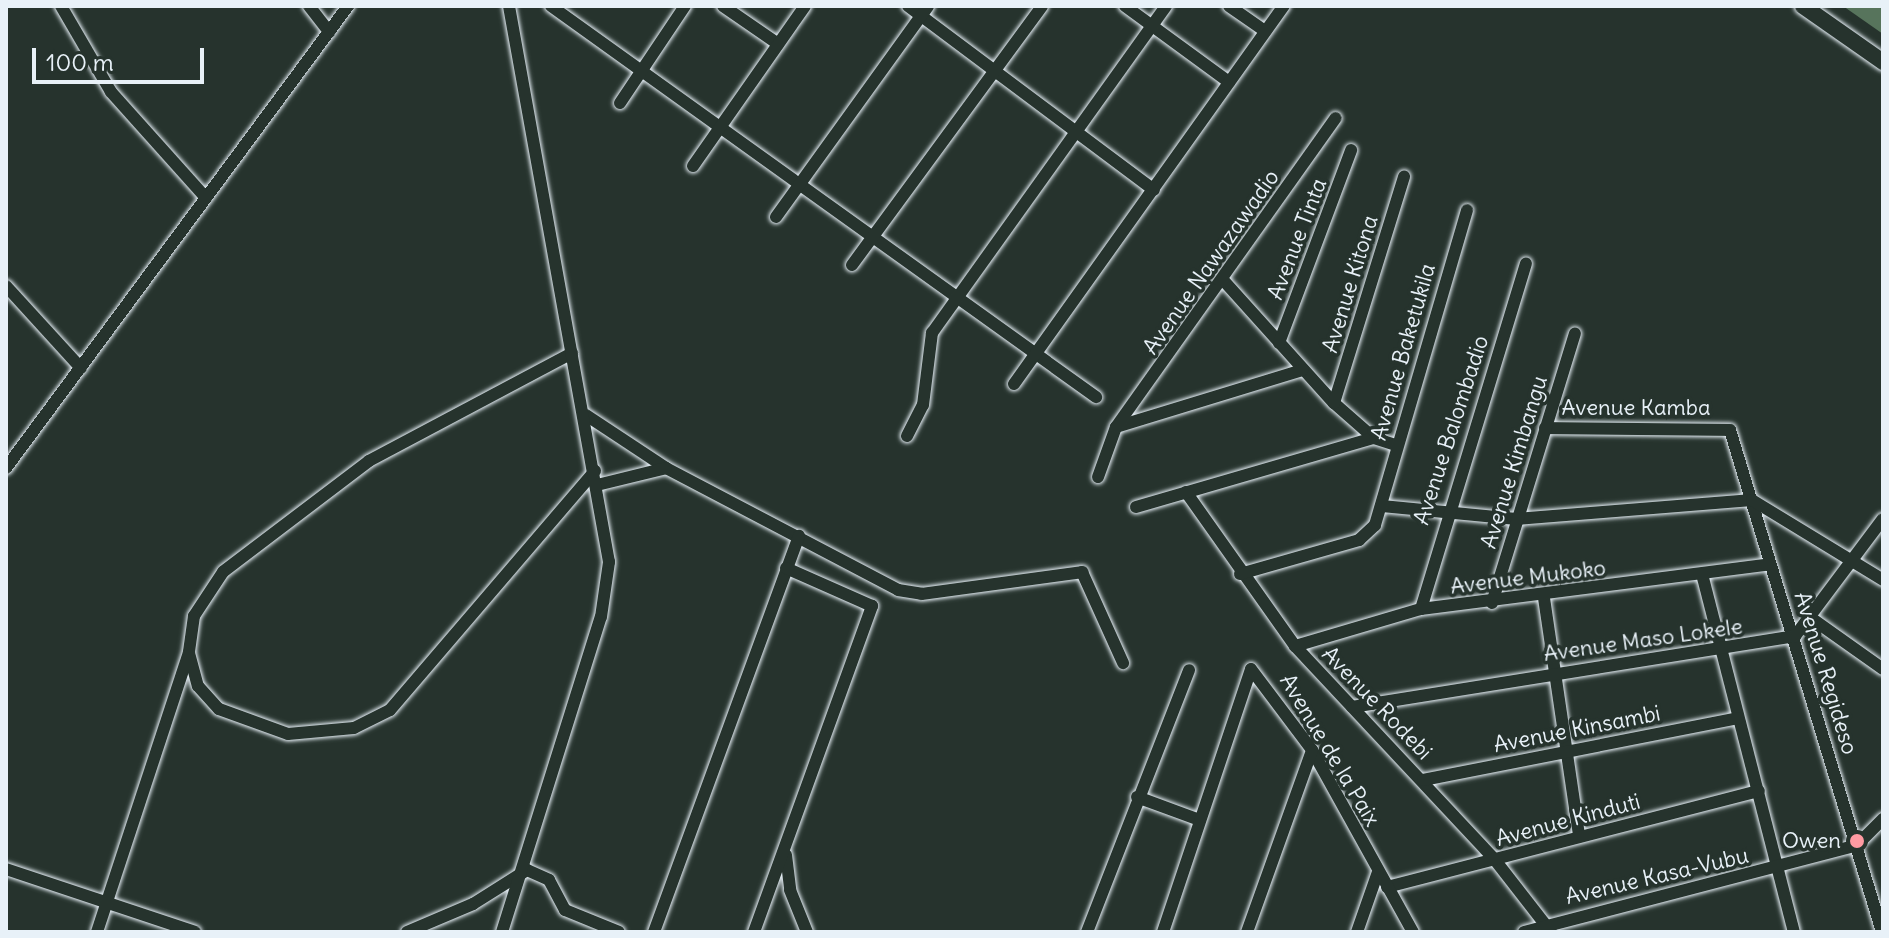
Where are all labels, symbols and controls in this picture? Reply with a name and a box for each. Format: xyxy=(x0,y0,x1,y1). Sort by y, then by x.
scale bar xyxy=(36,32,208,82)
text: 100 m xyxy=(46,47,114,77)
street label: Avenue Nawazawadio xyxy=(1137,165,1285,359)
street label: Avenue Tinta xyxy=(1262,175,1332,303)
street label: Avenue Kitona xyxy=(1317,212,1383,356)
street label: Avenue Baketukila xyxy=(1365,261,1441,443)
street label: Avenue Balombadio xyxy=(1408,332,1494,528)
street label: Avenue Kimbangu xyxy=(1475,372,1553,552)
street label: Avenue Kamba xyxy=(1562,395,1710,421)
street label: Avenue Mukoko xyxy=(1449,554,1607,600)
street label: Avenue Regideso xyxy=(1789,589,1863,757)
street label: Avenue Maso Lokele xyxy=(1542,613,1744,667)
street label: Avenue Rodebi xyxy=(1316,641,1438,765)
street label: Avenue de la Paix xyxy=(1274,669,1386,831)
street label: Avenue Kinsambi xyxy=(1491,700,1663,758)
street label: Avenue Kinduti xyxy=(1493,788,1643,852)
place label: Owen xyxy=(1782,828,1841,854)
marker: Owen xyxy=(1848,832,1866,850)
street label: Avenue Kasa-Vubu xyxy=(1563,842,1751,910)

